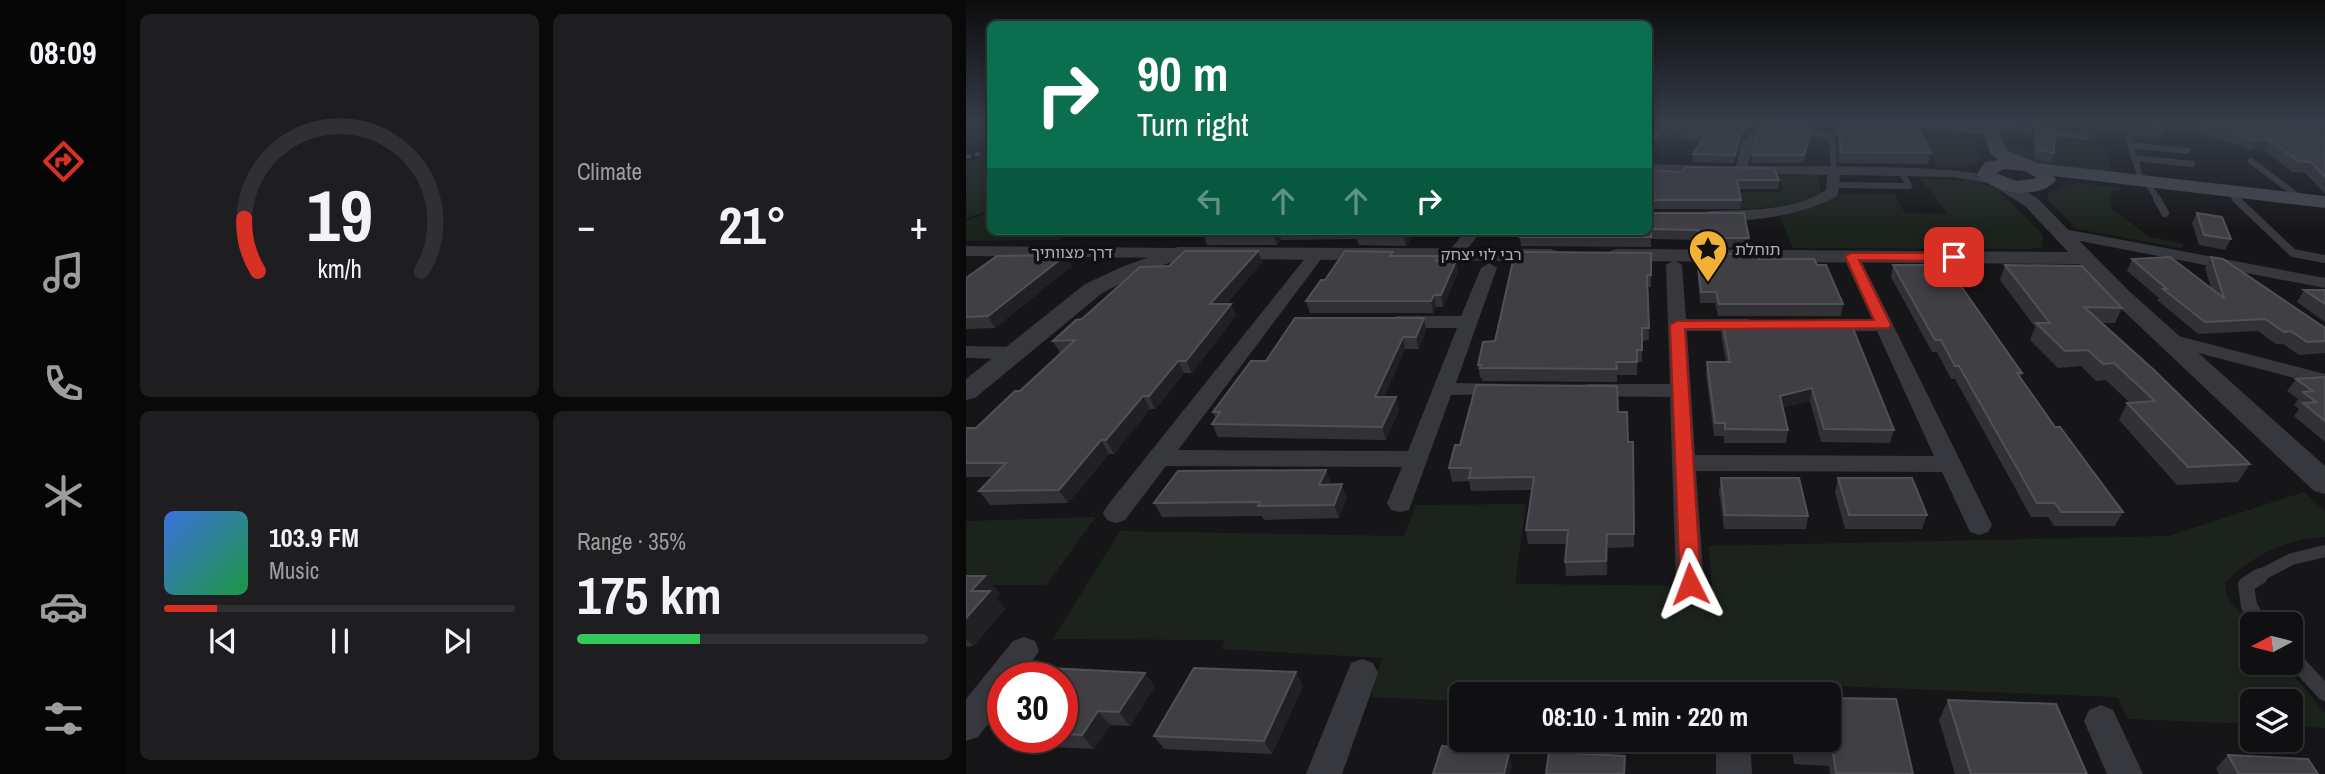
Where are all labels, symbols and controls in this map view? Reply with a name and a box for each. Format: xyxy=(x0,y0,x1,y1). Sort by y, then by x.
text: 08:09 xyxy=(29,31,97,74)
text: 90 m xyxy=(1137,40,1229,106)
icon: right xyxy=(1022,49,1113,140)
text: Turn right xyxy=(1137,103,1249,146)
icon: directions xyxy=(39,137,88,186)
text: Climate xyxy=(577,156,642,187)
text: 19 xyxy=(306,167,373,265)
icon: left xyxy=(1191,182,1229,220)
icon: ahead xyxy=(1264,182,1302,220)
icon: ahead xyxy=(1337,182,1375,220)
icon: right xyxy=(1410,182,1448,220)
text: 21° xyxy=(718,190,787,260)
text: − xyxy=(577,200,595,251)
text: + xyxy=(910,200,928,251)
pin xyxy=(1924,227,1984,287)
place icon: תוחלת xyxy=(1687,228,1729,283)
place label: תוחלת xyxy=(1735,238,1781,260)
icon: arrive xyxy=(1935,238,1973,276)
street label: דרך מצוותיך xyxy=(1031,241,1113,263)
street label: רבי לוי יצחק xyxy=(1440,243,1522,265)
icon: music xyxy=(39,248,88,297)
text: km/h xyxy=(317,252,362,286)
icon: phone xyxy=(39,359,88,408)
icon: climate xyxy=(39,471,88,520)
text: 103.9 FM xyxy=(269,520,359,555)
text: Range · 35% xyxy=(577,526,686,557)
position arrow xyxy=(1653,547,1727,621)
text: Music xyxy=(269,555,319,586)
text: 175 km xyxy=(577,560,722,630)
icon: car xyxy=(39,582,88,631)
north arrow xyxy=(2240,612,2303,676)
map controls xyxy=(2240,612,2303,752)
icon: previous xyxy=(204,622,242,660)
icon: pause xyxy=(321,622,359,660)
icon: next xyxy=(438,622,476,660)
speed limit sign: 30 xyxy=(987,662,1078,753)
button: layers xyxy=(2240,689,2303,752)
icon: filters xyxy=(39,694,88,743)
text: 08:10 · 1 min · 220 m xyxy=(1542,699,1748,734)

